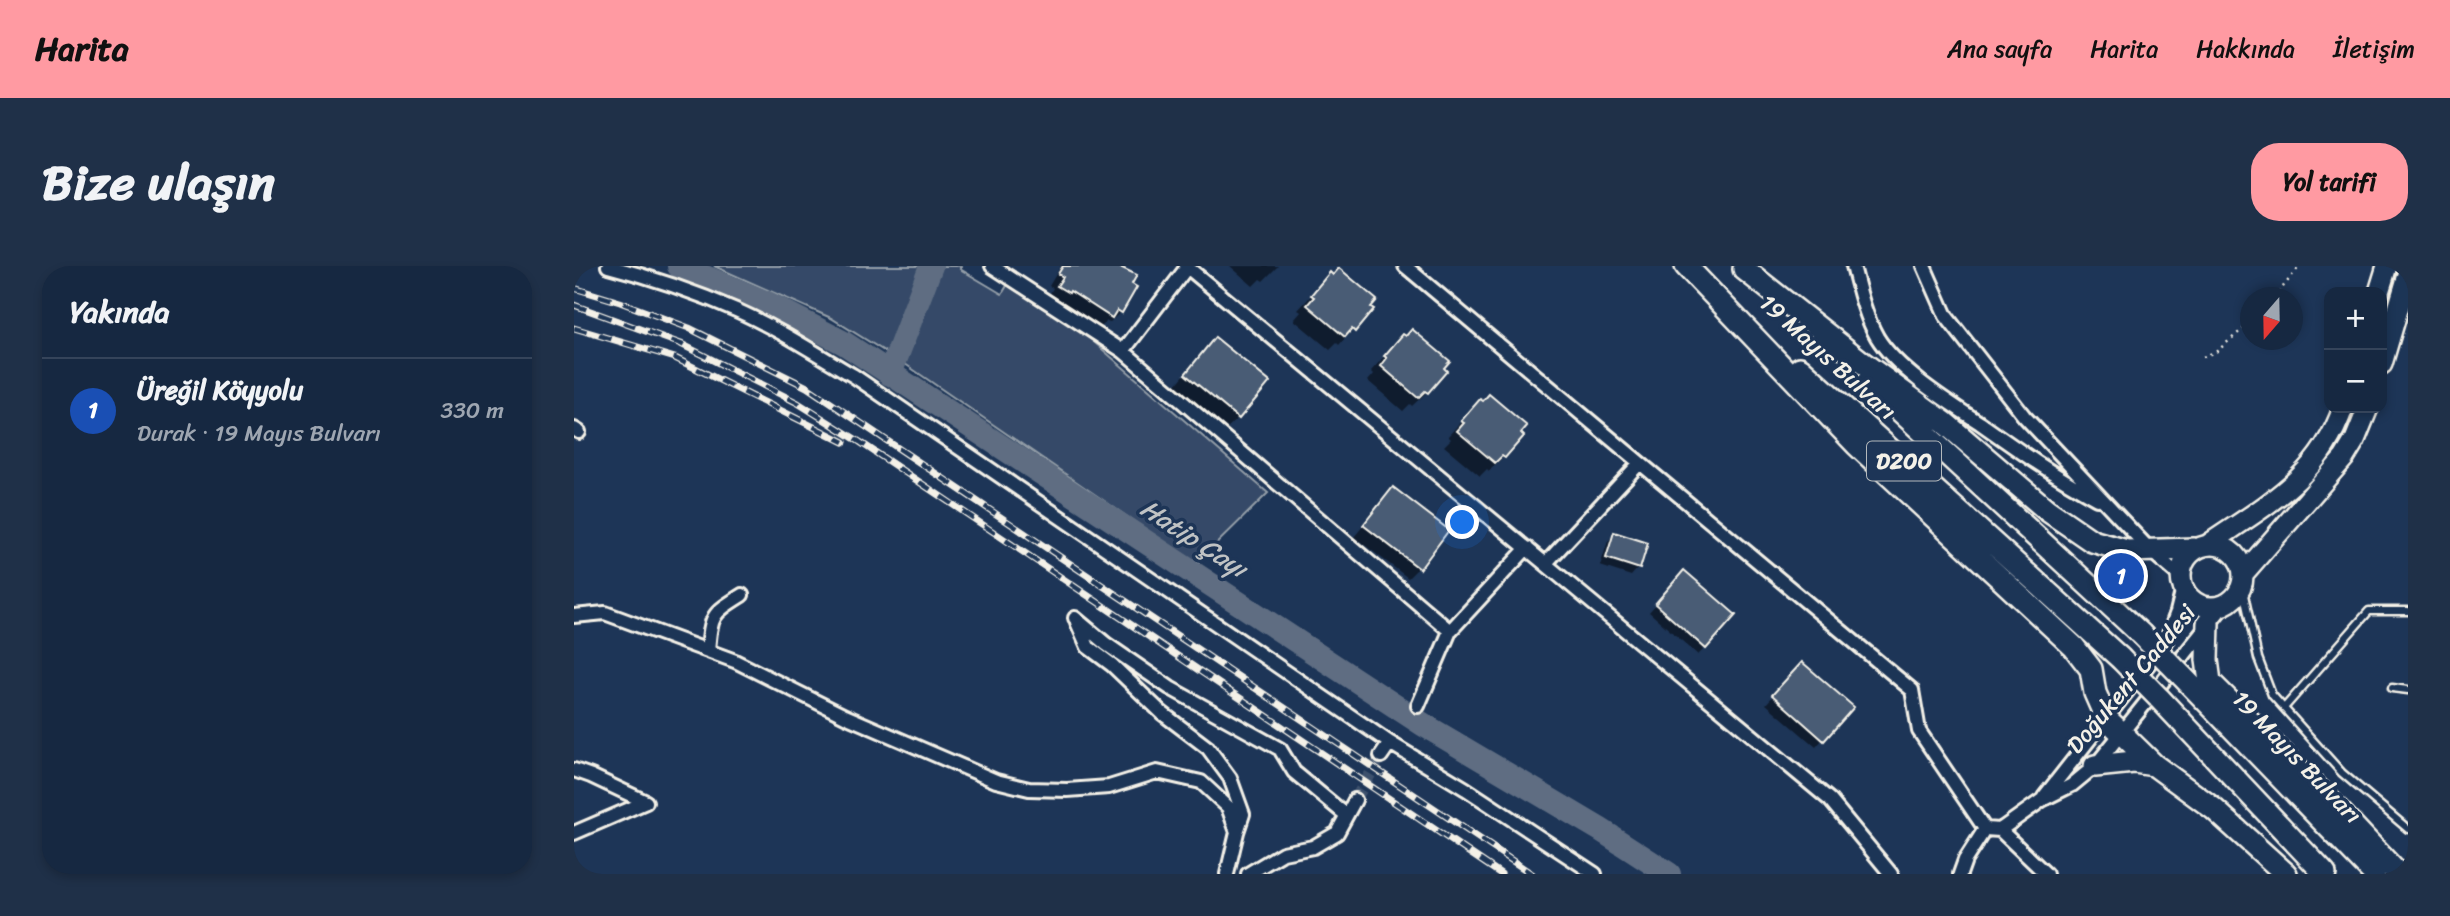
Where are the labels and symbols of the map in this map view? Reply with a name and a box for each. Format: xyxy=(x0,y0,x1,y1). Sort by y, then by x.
street label: 19 Mayıs Bulvarı xyxy=(1749,283,1907,431)
north arrow xyxy=(2240,287,2303,350)
road number: D200 xyxy=(1867,442,1941,480)
water label: Hatip Çayı xyxy=(1131,486,1259,592)
your location xyxy=(1445,505,1479,539)
pin: 1 xyxy=(2098,550,2144,602)
street label: Doğukent Caddesi xyxy=(2055,594,2207,764)
street label: 19 Mayıs Bulvarı xyxy=(2222,680,2372,834)

